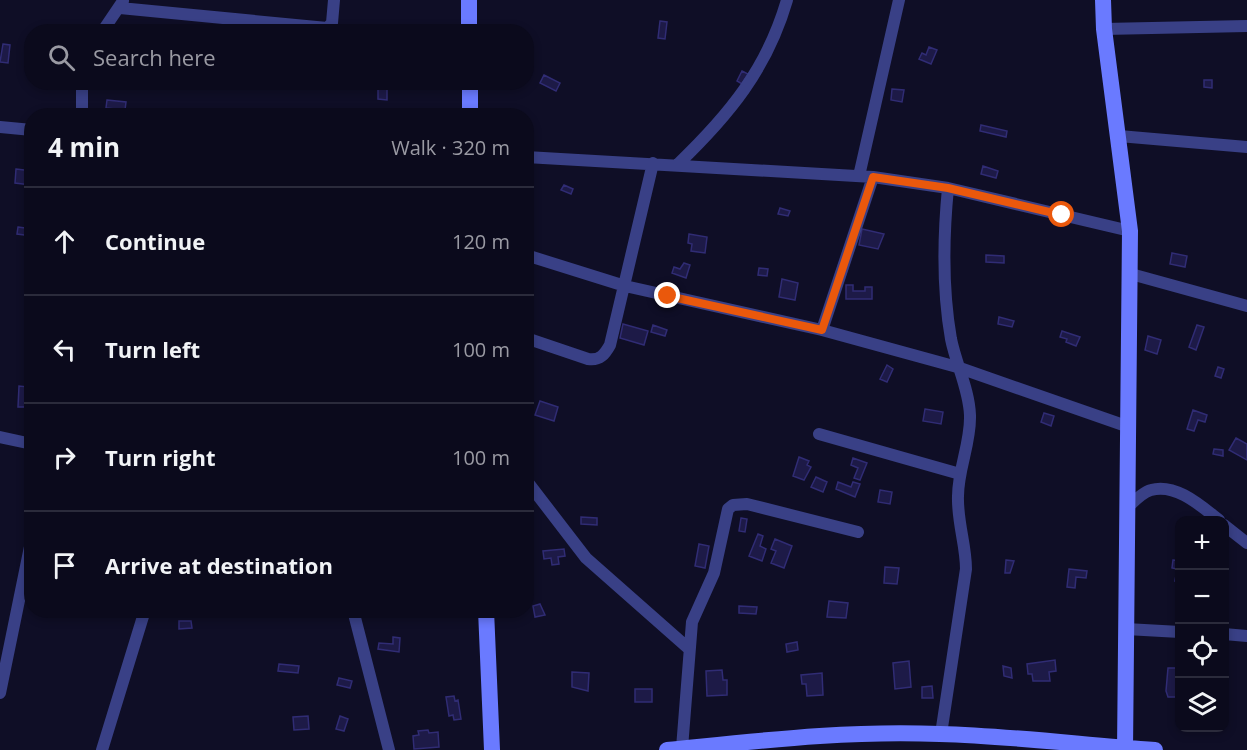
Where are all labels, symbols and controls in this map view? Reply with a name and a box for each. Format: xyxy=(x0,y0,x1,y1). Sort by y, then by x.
search box xyxy=(24,24,534,90)
icon: search xyxy=(45,41,78,74)
text: Search here xyxy=(93,42,216,72)
text: 4 min xyxy=(48,129,120,165)
text: Walk · 320 m xyxy=(391,134,510,161)
route start xyxy=(1048,201,1074,227)
icon: ahead xyxy=(48,225,81,258)
text: Continue xyxy=(105,226,205,256)
text: 120 m xyxy=(452,228,510,255)
route end xyxy=(654,282,680,308)
icon: left xyxy=(48,333,81,366)
text: Turn left xyxy=(105,334,200,364)
text: 100 m xyxy=(452,336,510,363)
icon: right xyxy=(48,441,81,474)
text: Turn right xyxy=(105,442,216,472)
text: 100 m xyxy=(452,444,510,471)
map controls xyxy=(1175,516,1229,732)
button: + xyxy=(1175,516,1229,570)
icon: arrive xyxy=(48,549,81,582)
text: Arrive at destination xyxy=(105,550,333,580)
button: − xyxy=(1175,570,1229,624)
button: locate xyxy=(1175,624,1229,678)
button: layers xyxy=(1175,678,1229,732)

